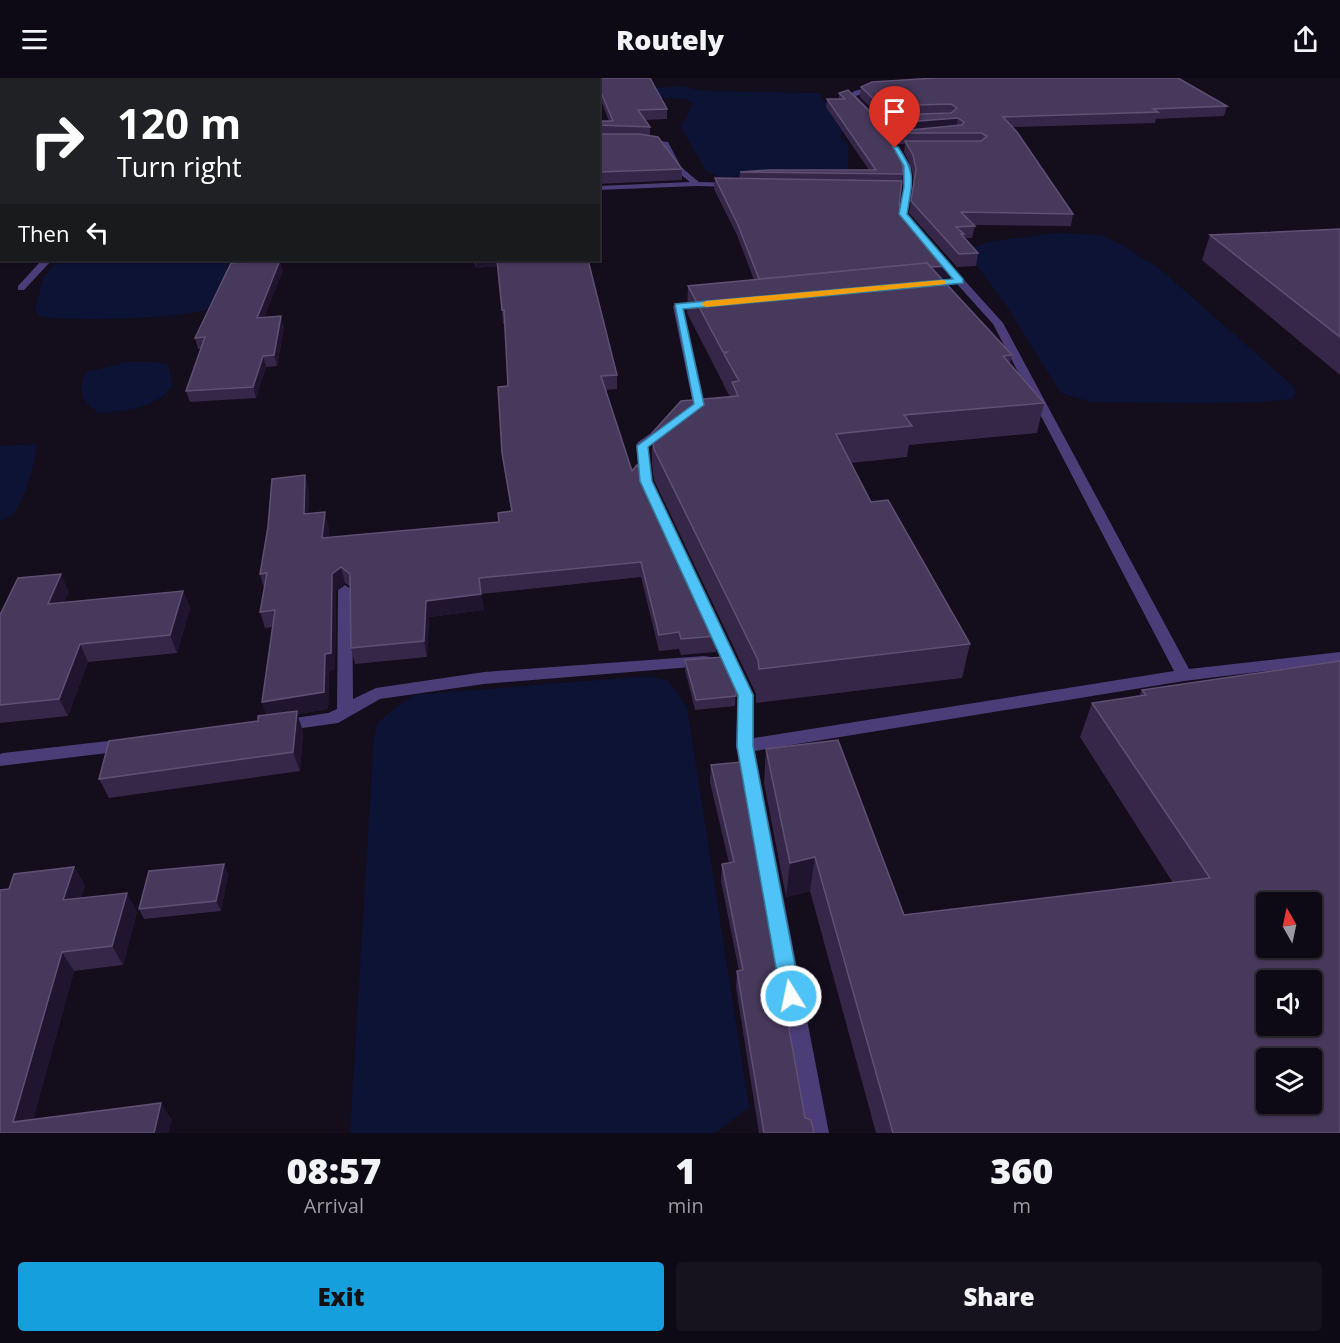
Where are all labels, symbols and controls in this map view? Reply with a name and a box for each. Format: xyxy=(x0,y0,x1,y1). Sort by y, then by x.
text: Routely xyxy=(616,21,724,58)
icon: menu xyxy=(18,23,51,56)
icon: share xyxy=(1289,23,1322,56)
pin xyxy=(869,86,920,148)
text: 120 m xyxy=(117,94,241,151)
icon: arrive xyxy=(878,95,911,128)
icon: right xyxy=(18,102,96,180)
text: Turn right xyxy=(117,148,242,185)
icon: left xyxy=(81,216,114,249)
text: Then xyxy=(18,218,69,248)
north arrow xyxy=(1256,892,1322,958)
map controls xyxy=(1256,892,1322,1114)
position arrow xyxy=(759,964,823,1028)
button: sound xyxy=(1256,970,1322,1036)
button: layers xyxy=(1256,1048,1322,1114)
text: 08:57 xyxy=(287,1146,381,1195)
text: 1 xyxy=(675,1146,696,1195)
text: 360 xyxy=(990,1146,1053,1195)
text: Arrival xyxy=(304,1192,364,1219)
text: min xyxy=(668,1192,704,1219)
text: m xyxy=(1013,1192,1031,1219)
button: Exit xyxy=(18,1262,664,1331)
button: Share xyxy=(676,1262,1322,1331)

